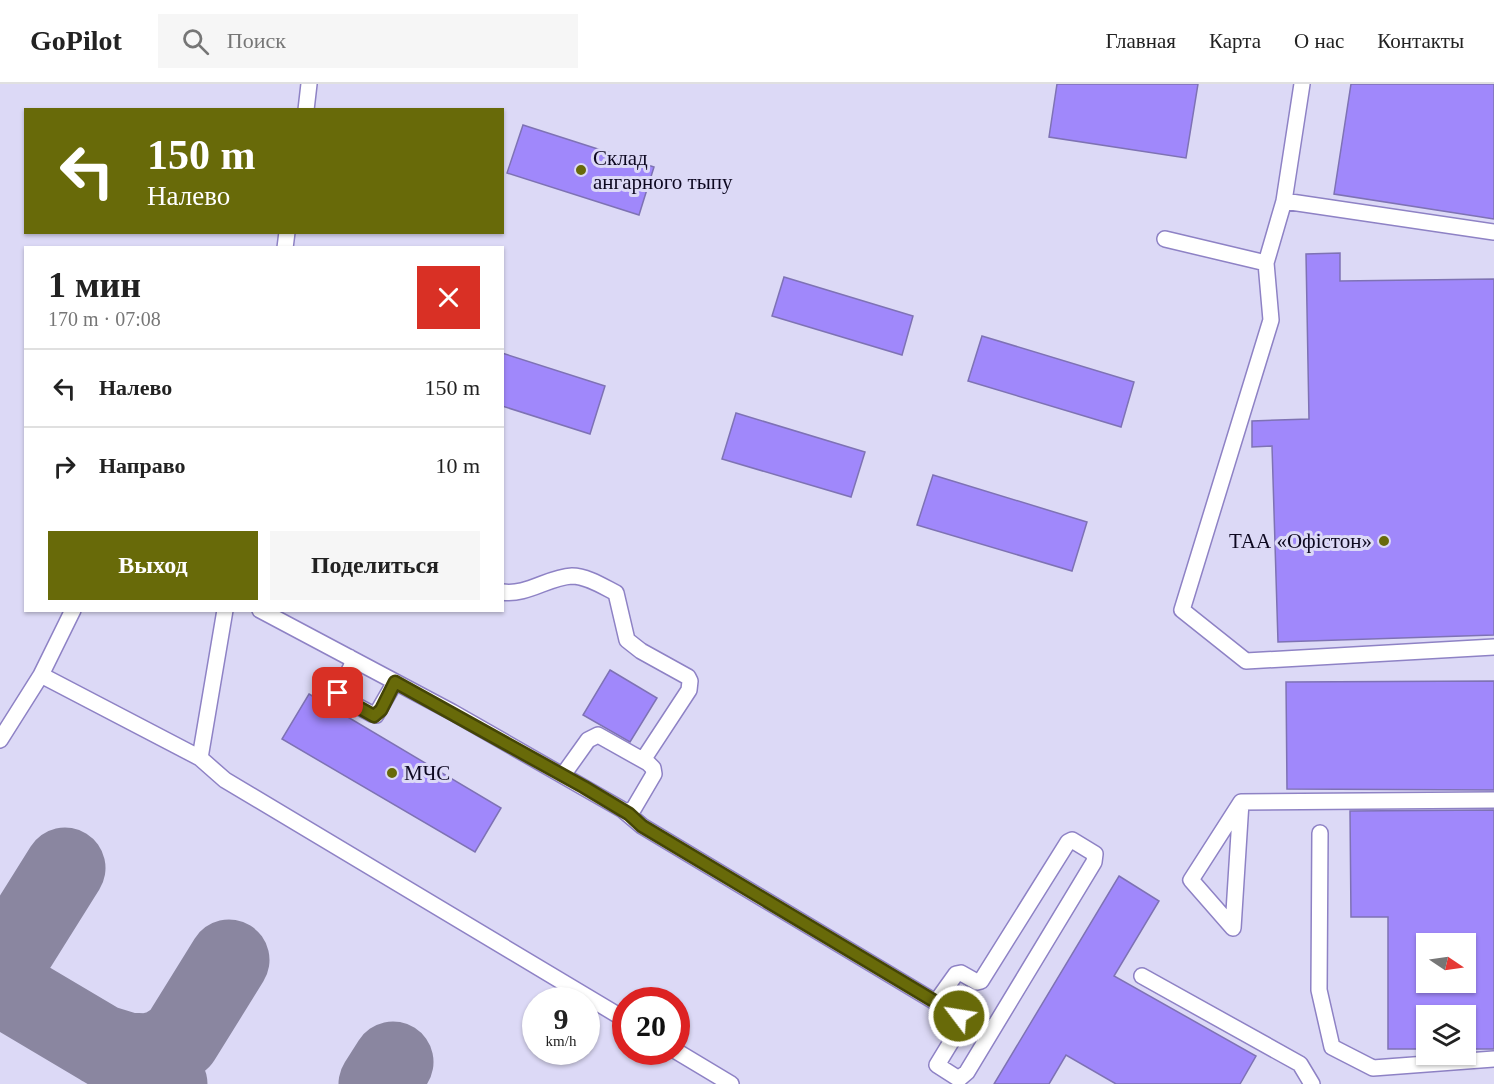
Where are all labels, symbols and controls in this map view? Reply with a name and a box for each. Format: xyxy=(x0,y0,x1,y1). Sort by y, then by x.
search box xyxy=(158,14,578,68)
text: GoPilot xyxy=(30,25,122,56)
icon: search xyxy=(179,25,212,58)
text: Поиск xyxy=(227,28,286,53)
text: Главная xyxy=(1106,29,1176,53)
text: Карта xyxy=(1209,29,1261,53)
text: О нас xyxy=(1294,29,1344,53)
text: Контакты xyxy=(1377,29,1464,53)
icon: left xyxy=(48,132,126,210)
text: 150 m xyxy=(147,132,256,178)
place label: Склад ангарного тыпу xyxy=(593,146,733,194)
marker: Склад ангарного тыпу xyxy=(574,163,588,177)
text: Налево xyxy=(147,181,230,211)
text: 1 мин xyxy=(48,265,141,305)
button: close xyxy=(417,266,480,329)
text: 170 m · 07:08 xyxy=(48,308,161,330)
icon: left xyxy=(48,372,81,405)
text: Налево xyxy=(99,375,172,400)
text: 150 m xyxy=(424,375,480,400)
icon: right xyxy=(48,450,81,483)
text: Направо xyxy=(99,453,185,478)
text: 10 m xyxy=(435,453,480,478)
place label: ТАА «Офістон» xyxy=(1229,529,1372,553)
button: Выход xyxy=(48,531,258,600)
button: Поделиться xyxy=(270,531,480,600)
marker: ТАА «Офістон» xyxy=(1377,534,1391,548)
pin xyxy=(312,667,363,718)
icon: arrive xyxy=(321,676,354,709)
place label: МЧС xyxy=(404,761,450,785)
marker: МЧС xyxy=(385,766,399,780)
north arrow xyxy=(1416,933,1476,993)
map controls xyxy=(1416,933,1476,1065)
position arrow xyxy=(927,984,991,1048)
speed limit sign: 20 xyxy=(612,987,690,1065)
text: 9 xyxy=(554,1002,569,1035)
button: layers xyxy=(1416,1005,1476,1065)
text: km/h xyxy=(546,1033,576,1049)

